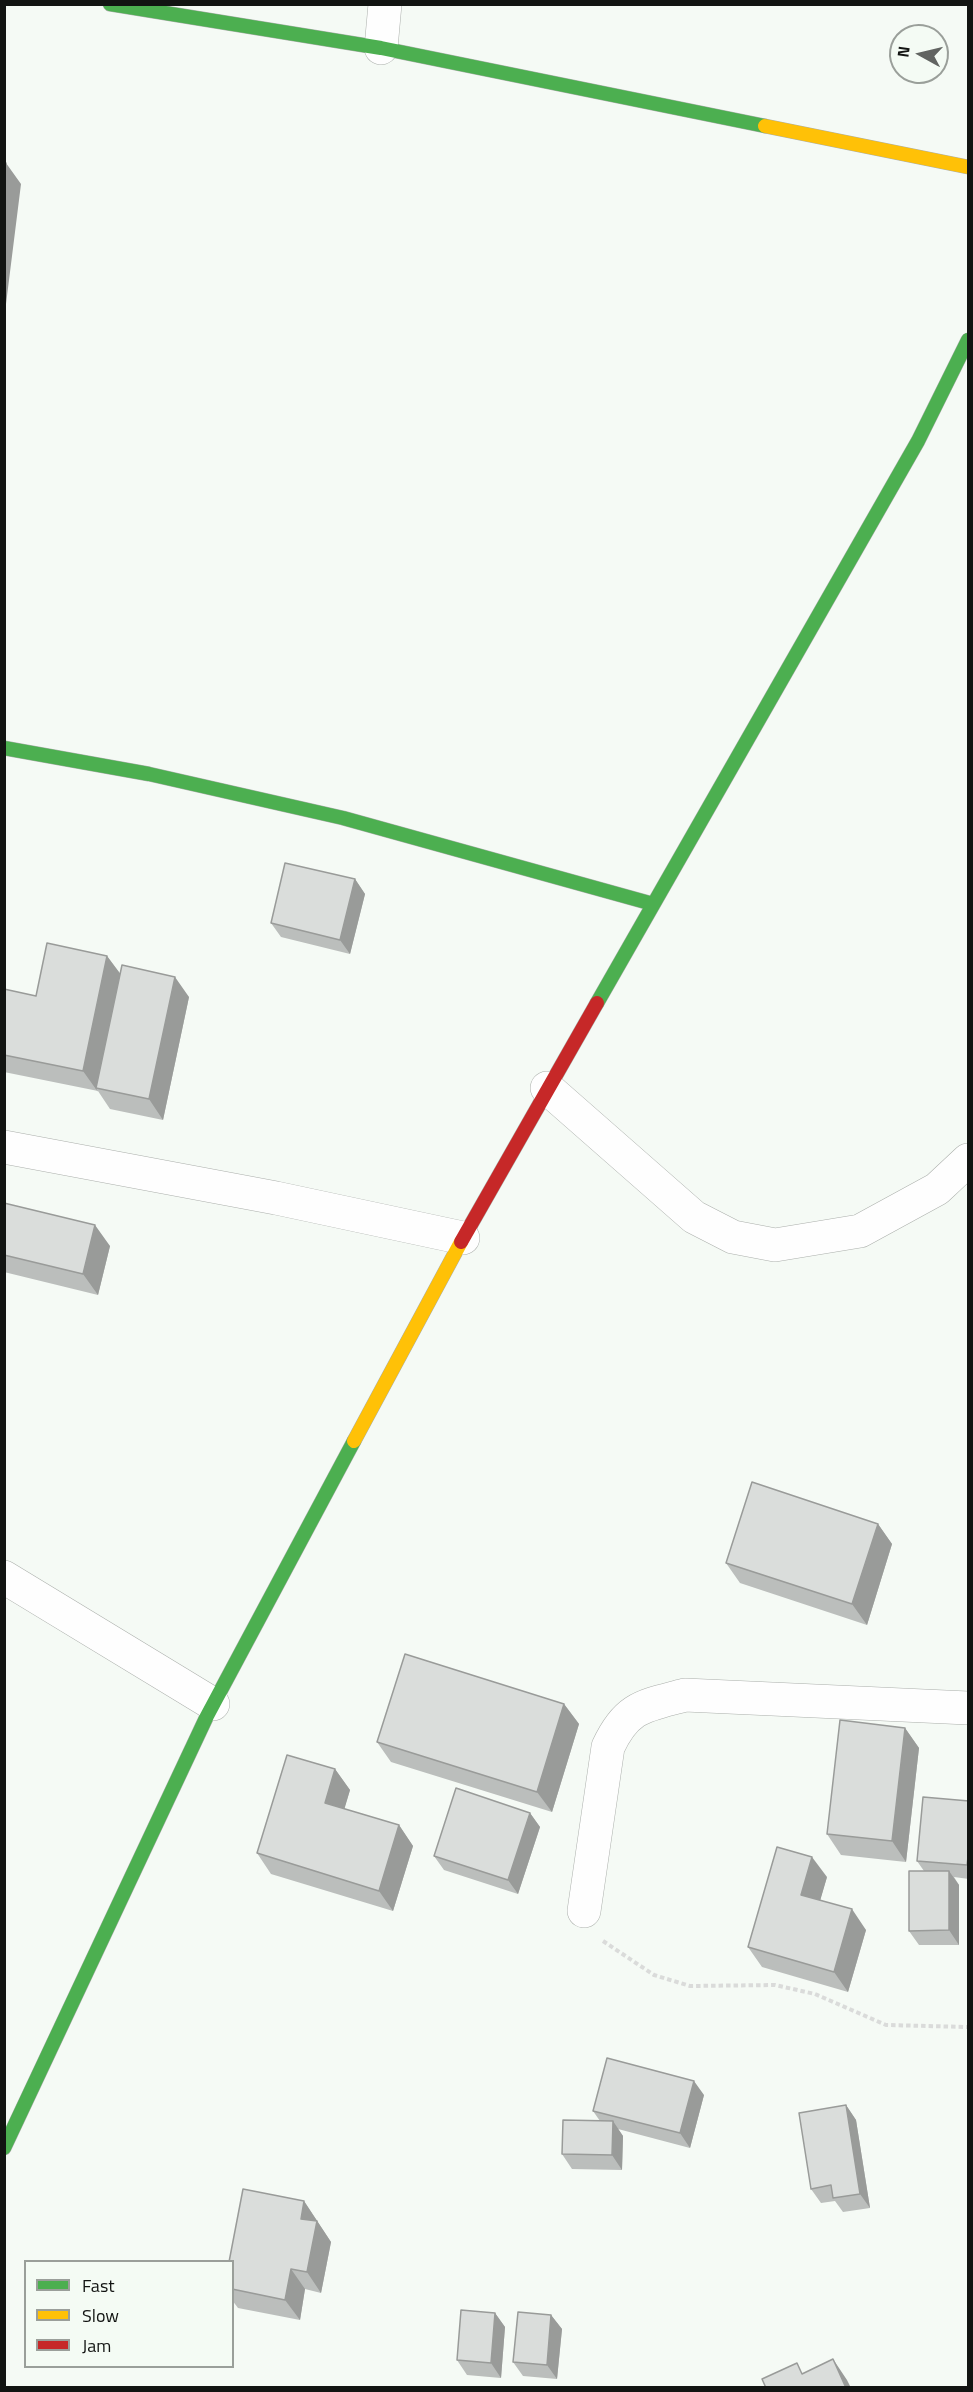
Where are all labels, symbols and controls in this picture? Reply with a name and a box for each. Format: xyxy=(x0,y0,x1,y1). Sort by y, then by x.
north arrow xyxy=(889,24,949,84)
text: N xyxy=(891,45,916,59)
legend xyxy=(24,2260,234,2368)
text: Fast xyxy=(82,2272,115,2299)
text: Slow xyxy=(82,2302,119,2329)
text: Jam xyxy=(82,2332,111,2359)

